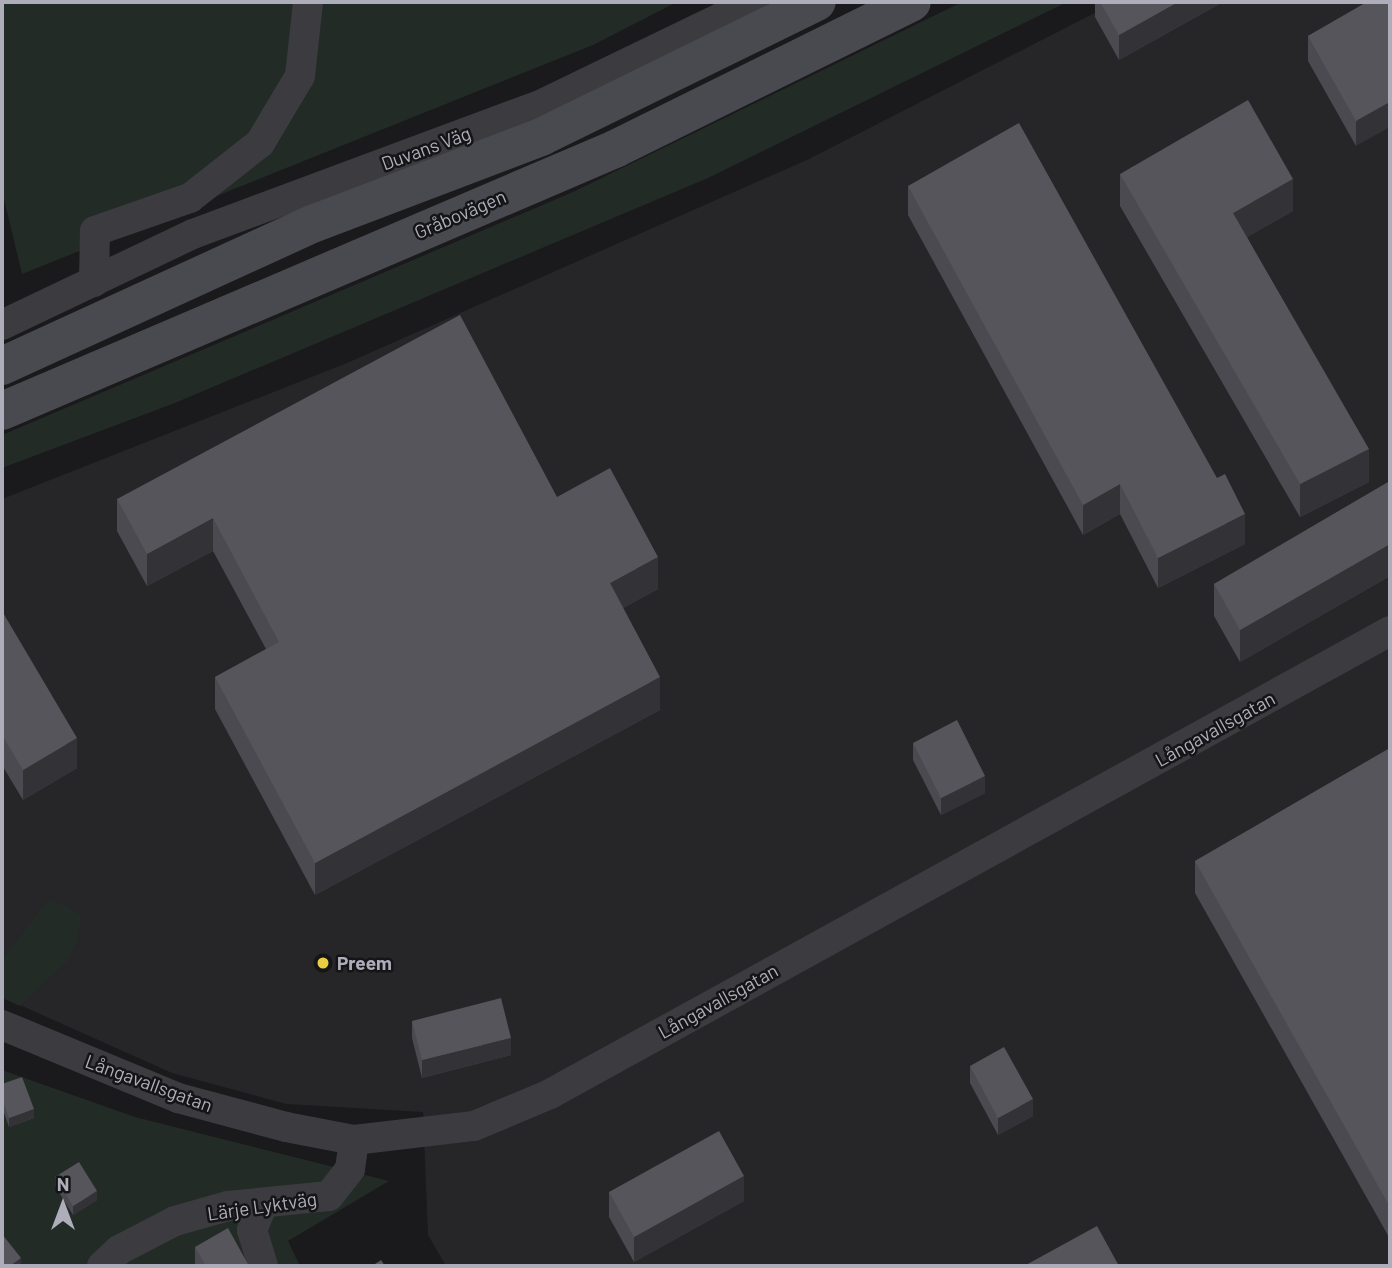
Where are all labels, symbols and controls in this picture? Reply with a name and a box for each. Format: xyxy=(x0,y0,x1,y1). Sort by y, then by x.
street label: Duvans Väg xyxy=(378,121,474,175)
street label: Gråbovägen xyxy=(411,184,509,244)
street label: Långavallsgatan xyxy=(1151,687,1279,771)
place label: Preem xyxy=(337,952,392,974)
marker: Preem xyxy=(315,955,331,971)
street label: Långavallsgatan xyxy=(654,959,782,1043)
street label: Långavallsgatan xyxy=(82,1049,216,1117)
north arrow xyxy=(28,1170,98,1240)
text: N xyxy=(57,1172,69,1195)
street label: Lärje Lyktväg xyxy=(206,1187,318,1225)

